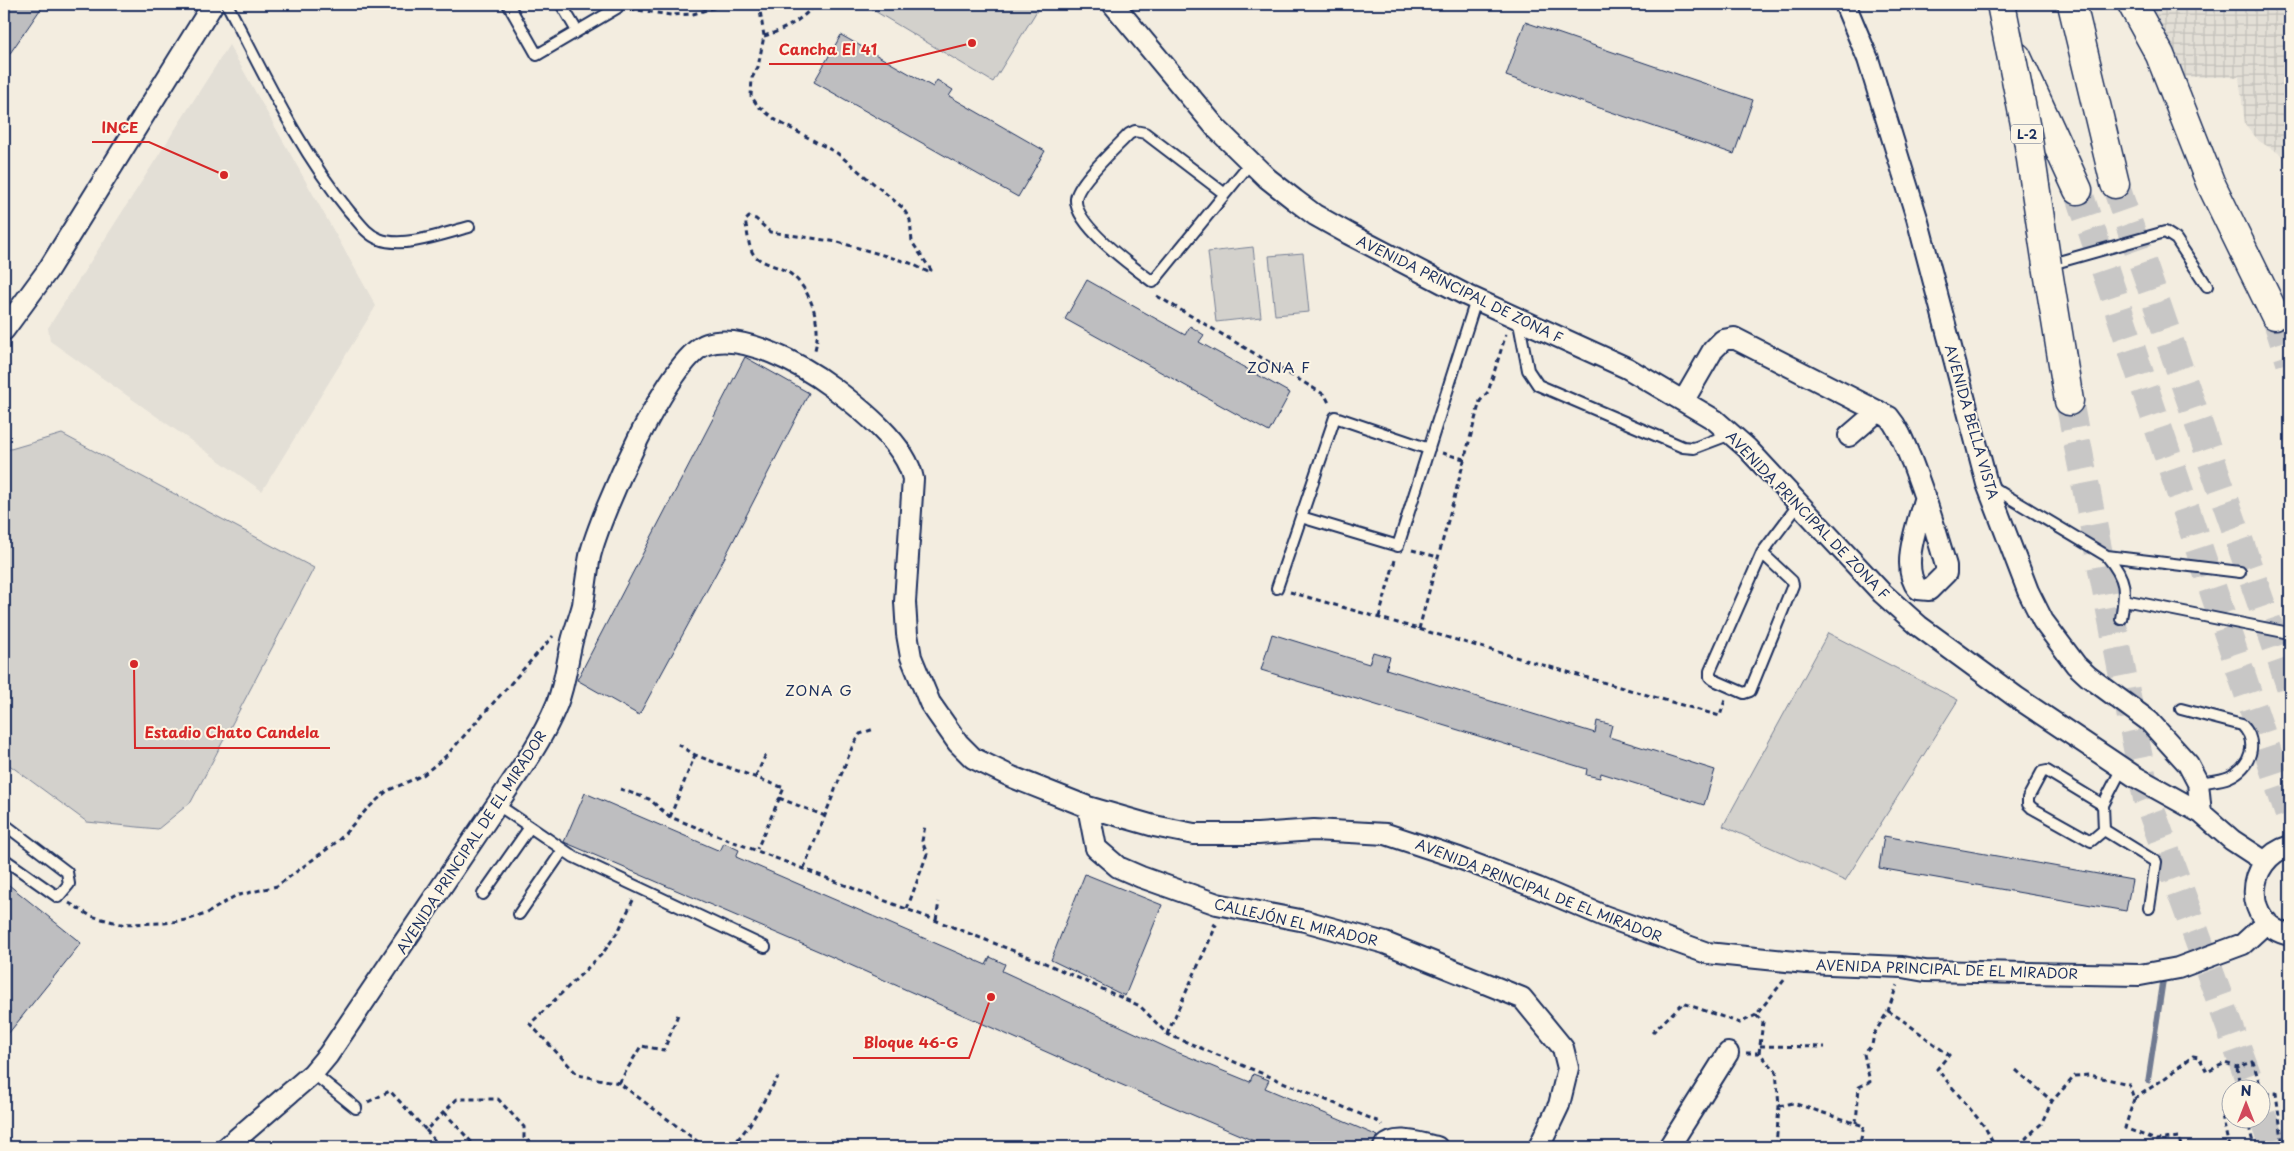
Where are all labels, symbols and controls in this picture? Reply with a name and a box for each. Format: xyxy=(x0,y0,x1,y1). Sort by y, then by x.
callout: Cancha El 41 xyxy=(769,34,887,64)
text: Cancha El 41 xyxy=(779,37,877,60)
callout: INCE xyxy=(92,112,149,142)
text: INCE xyxy=(102,115,138,138)
road number: L-2 xyxy=(2011,125,2043,144)
street label: AVENIDA PRINCIPAL DE ZONA F xyxy=(1353,230,1567,348)
street label: AVENIDA BELLA VISTA xyxy=(1940,342,2004,502)
district label: ZONA F xyxy=(1247,355,1311,378)
street label: AVENIDA PRINCIPAL DE ZONA F xyxy=(1722,426,1894,604)
district label: ZONA G xyxy=(785,678,853,701)
callout: Estadio Chato Candela xyxy=(135,718,330,748)
text: Estadio Chato Candela xyxy=(145,720,319,743)
street label: AVENIDA PRINCIPAL DE EL MIRADOR xyxy=(391,726,551,958)
street label: AVENIDA PRINCIPAL DE EL MIRADOR xyxy=(1413,833,1665,947)
street label: CALLEJÓN EL MIRADOR xyxy=(1212,893,1380,951)
street label: AVENIDA PRINCIPAL DE EL MIRADOR xyxy=(1815,954,2079,984)
callout: Bloque 46-G xyxy=(853,1028,969,1058)
text: Bloque 46-G xyxy=(863,1030,959,1053)
north arrow xyxy=(2222,1078,2272,1128)
text: N xyxy=(2240,1080,2252,1101)

